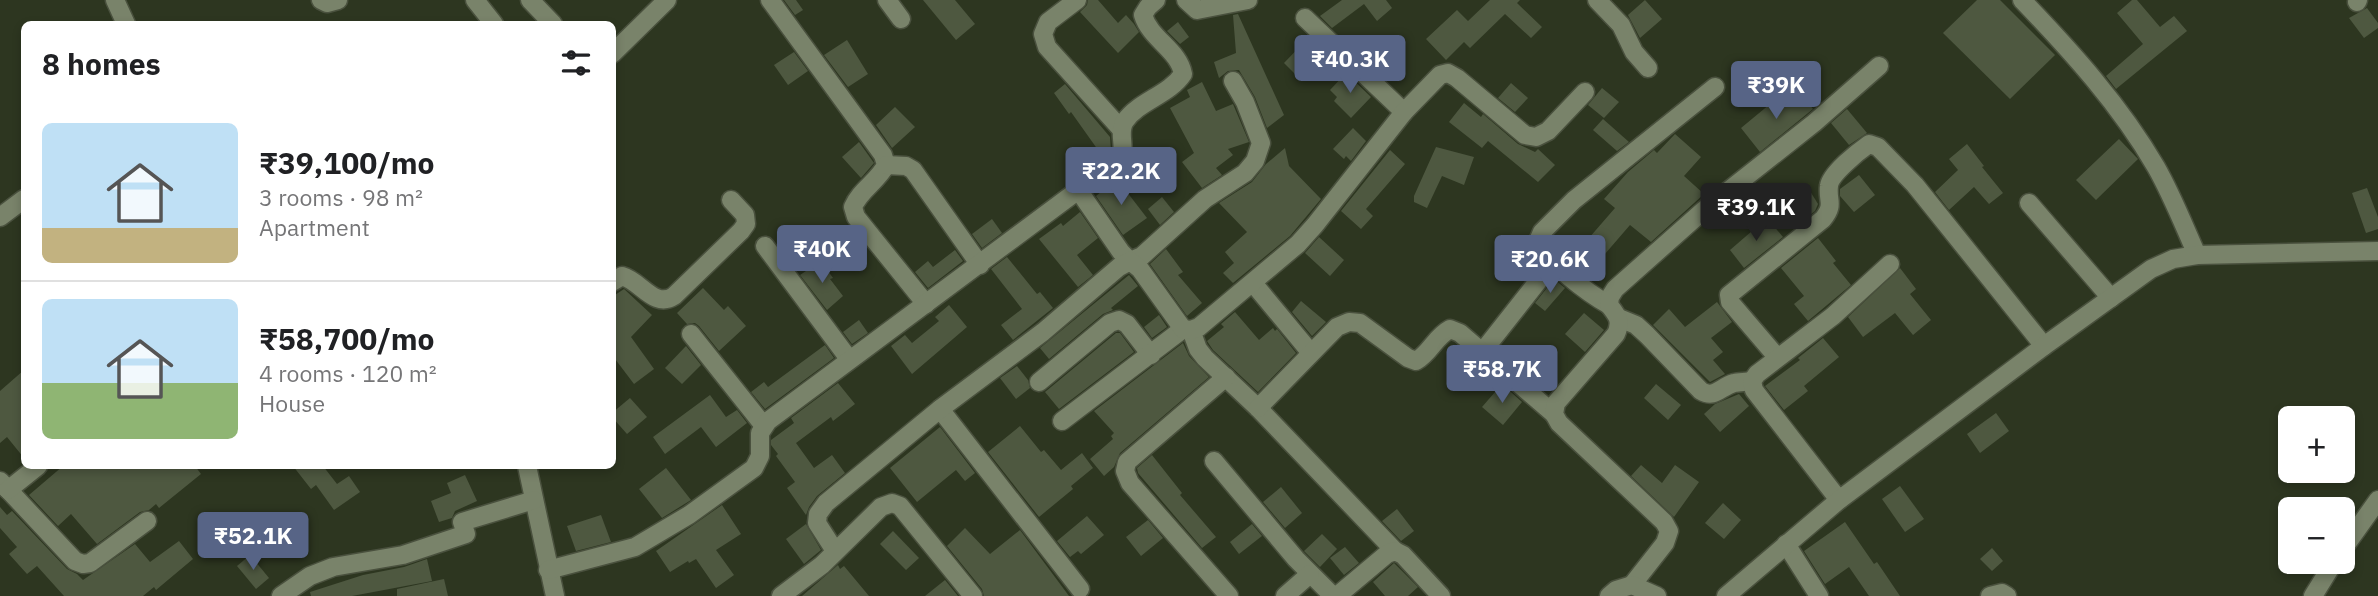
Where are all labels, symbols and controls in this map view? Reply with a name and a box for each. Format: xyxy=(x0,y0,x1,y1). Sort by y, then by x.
pin: ₹40.3K xyxy=(1293,36,1407,95)
text: ₹40.3K xyxy=(1310,43,1390,73)
text: 8 homes xyxy=(42,44,161,83)
icon: filters xyxy=(557,44,595,82)
pin: ₹39K xyxy=(1735,61,1817,121)
text: ₹39K xyxy=(1747,69,1805,99)
text: ₹39,100/mo xyxy=(259,143,434,182)
pin: ₹22.2K xyxy=(1064,148,1178,207)
icon: home xyxy=(98,151,182,235)
text: ₹22.2K xyxy=(1081,155,1161,185)
text: 3 rooms · 98 m² xyxy=(259,182,423,212)
pin: ₹39.1K xyxy=(1699,184,1813,243)
text: ₹39.1K xyxy=(1716,191,1796,221)
text: Apartment xyxy=(259,212,370,242)
pin: ₹40K xyxy=(781,226,863,285)
text: ₹40K xyxy=(793,233,851,263)
pin: ₹20.6K xyxy=(1493,236,1607,295)
text: ₹20.6K xyxy=(1510,243,1590,273)
text: ₹58,700/mo xyxy=(259,319,434,358)
icon: home xyxy=(98,327,182,411)
pin: ₹58.7K xyxy=(1445,346,1559,405)
text: ₹58.7K xyxy=(1462,353,1542,383)
text: 4 rooms · 120 m² xyxy=(259,358,437,388)
text: House xyxy=(259,388,325,418)
map controls xyxy=(2278,406,2355,574)
button: + xyxy=(2278,406,2355,483)
button: − xyxy=(2278,497,2355,574)
pin: ₹52.1K xyxy=(196,512,310,572)
text: ₹52.1K xyxy=(213,520,293,550)

